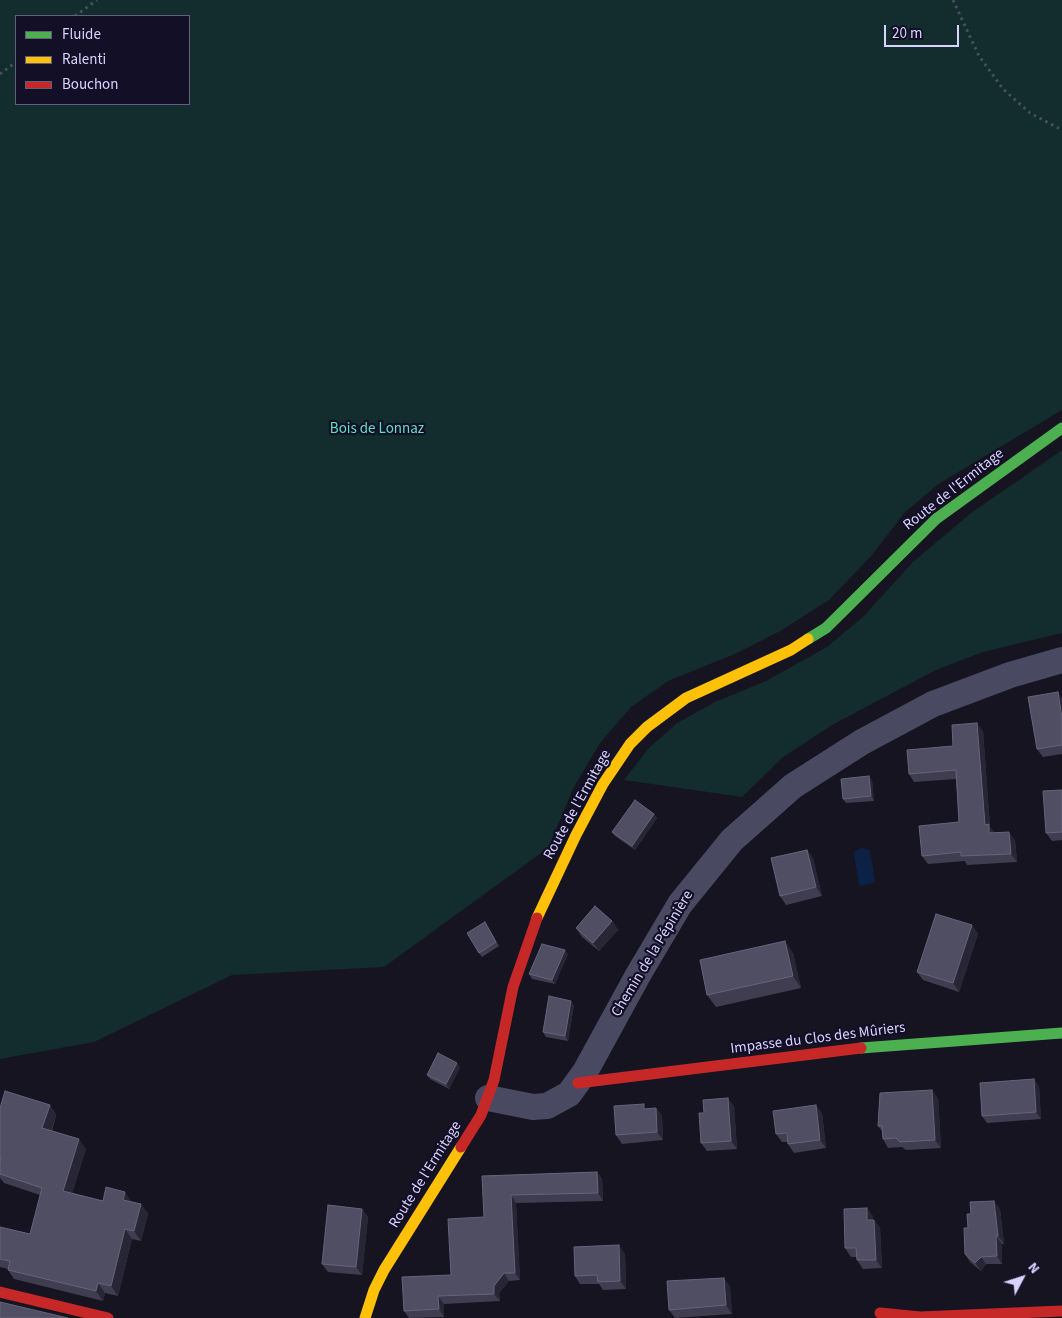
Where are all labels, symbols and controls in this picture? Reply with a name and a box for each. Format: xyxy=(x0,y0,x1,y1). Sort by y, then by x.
legend xyxy=(15,15,190,105)
scale bar xyxy=(887,15,962,47)
text: 20 m xyxy=(892,23,922,44)
text: Fluide xyxy=(62,24,101,45)
text: Ralenti xyxy=(62,49,106,70)
text: Bouchon xyxy=(62,74,118,95)
park label: Bois de Lonnaz xyxy=(330,421,424,439)
street label: Route de l'Ermitage xyxy=(900,445,1008,535)
street label: Route de l'Ermitage xyxy=(540,747,616,863)
street label: Chemin de la Pépinière xyxy=(608,888,698,1020)
street label: Impasse du Clos des Mûriers xyxy=(729,1019,907,1059)
street label: Route de l'Ermitage xyxy=(386,1118,466,1232)
north arrow xyxy=(997,1253,1047,1303)
text: N xyxy=(1023,1258,1044,1278)

